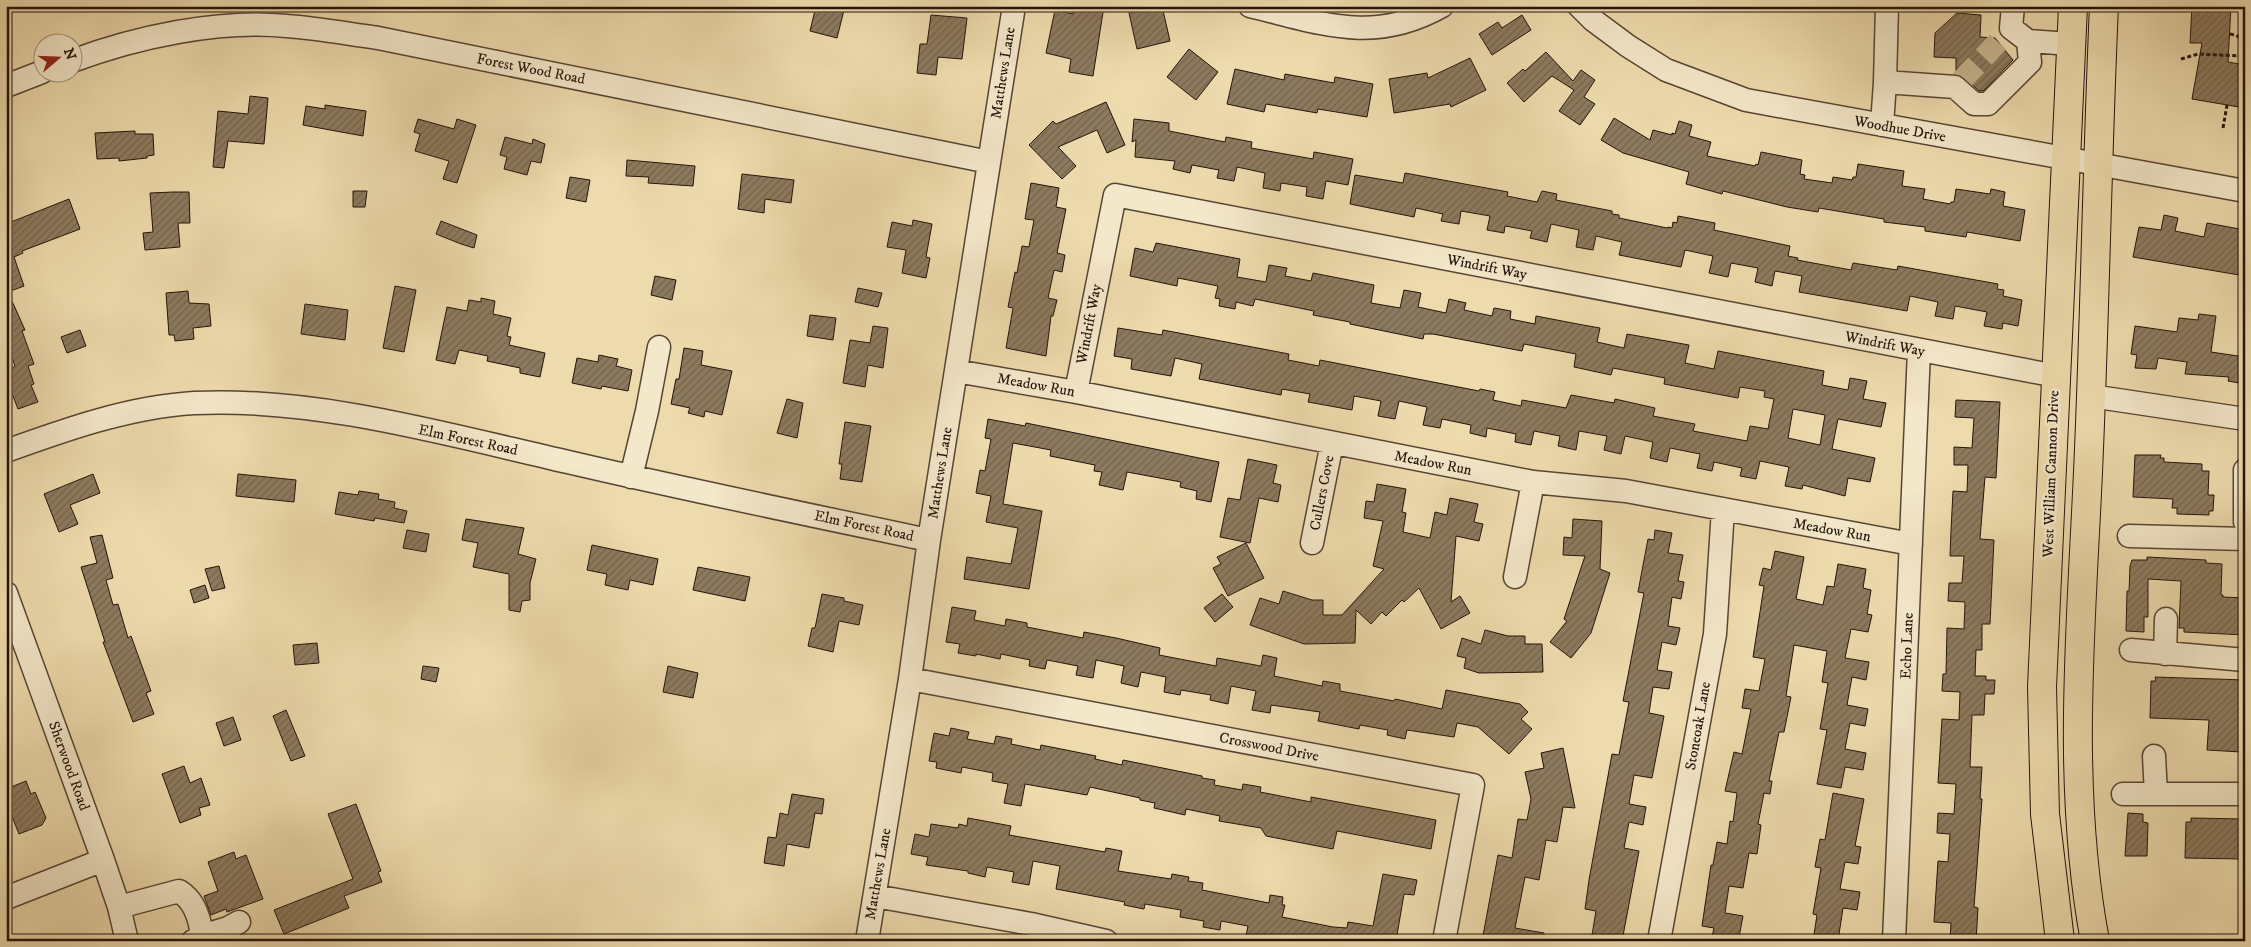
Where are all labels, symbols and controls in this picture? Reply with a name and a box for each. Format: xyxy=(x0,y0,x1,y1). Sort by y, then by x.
street label: Matthews Lane xyxy=(986,26,1020,120)
north arrow xyxy=(32,32,82,82)
text: N xyxy=(59,46,80,63)
street label: Forest Wood Road xyxy=(475,49,587,89)
street label: Woodhue Drive xyxy=(1852,111,1947,146)
street label: Windrift Way xyxy=(1444,250,1530,284)
street label: Windrift Way xyxy=(1072,281,1106,367)
street label: Windrift Way xyxy=(1842,327,1928,361)
street label: Meadow Run xyxy=(996,369,1077,401)
street label: West William Cannon Drive xyxy=(2039,390,2063,559)
street label: Elm Forest Road xyxy=(416,420,520,460)
street label: Matthews Lane xyxy=(923,426,957,520)
street label: Meadow Run xyxy=(1393,446,1474,480)
street label: Cullers Cove xyxy=(1305,454,1339,532)
street label: Elm Forest Road xyxy=(812,506,916,546)
street label: Meadow Run xyxy=(1792,514,1873,546)
street label: Echo Lane xyxy=(1896,612,1918,680)
street label: Stoneoak Lane xyxy=(1681,680,1715,772)
street label: Sherwood Road xyxy=(44,719,94,814)
street label: Crosswood Drive xyxy=(1218,728,1320,766)
street label: Matthews Lane xyxy=(861,827,895,921)

